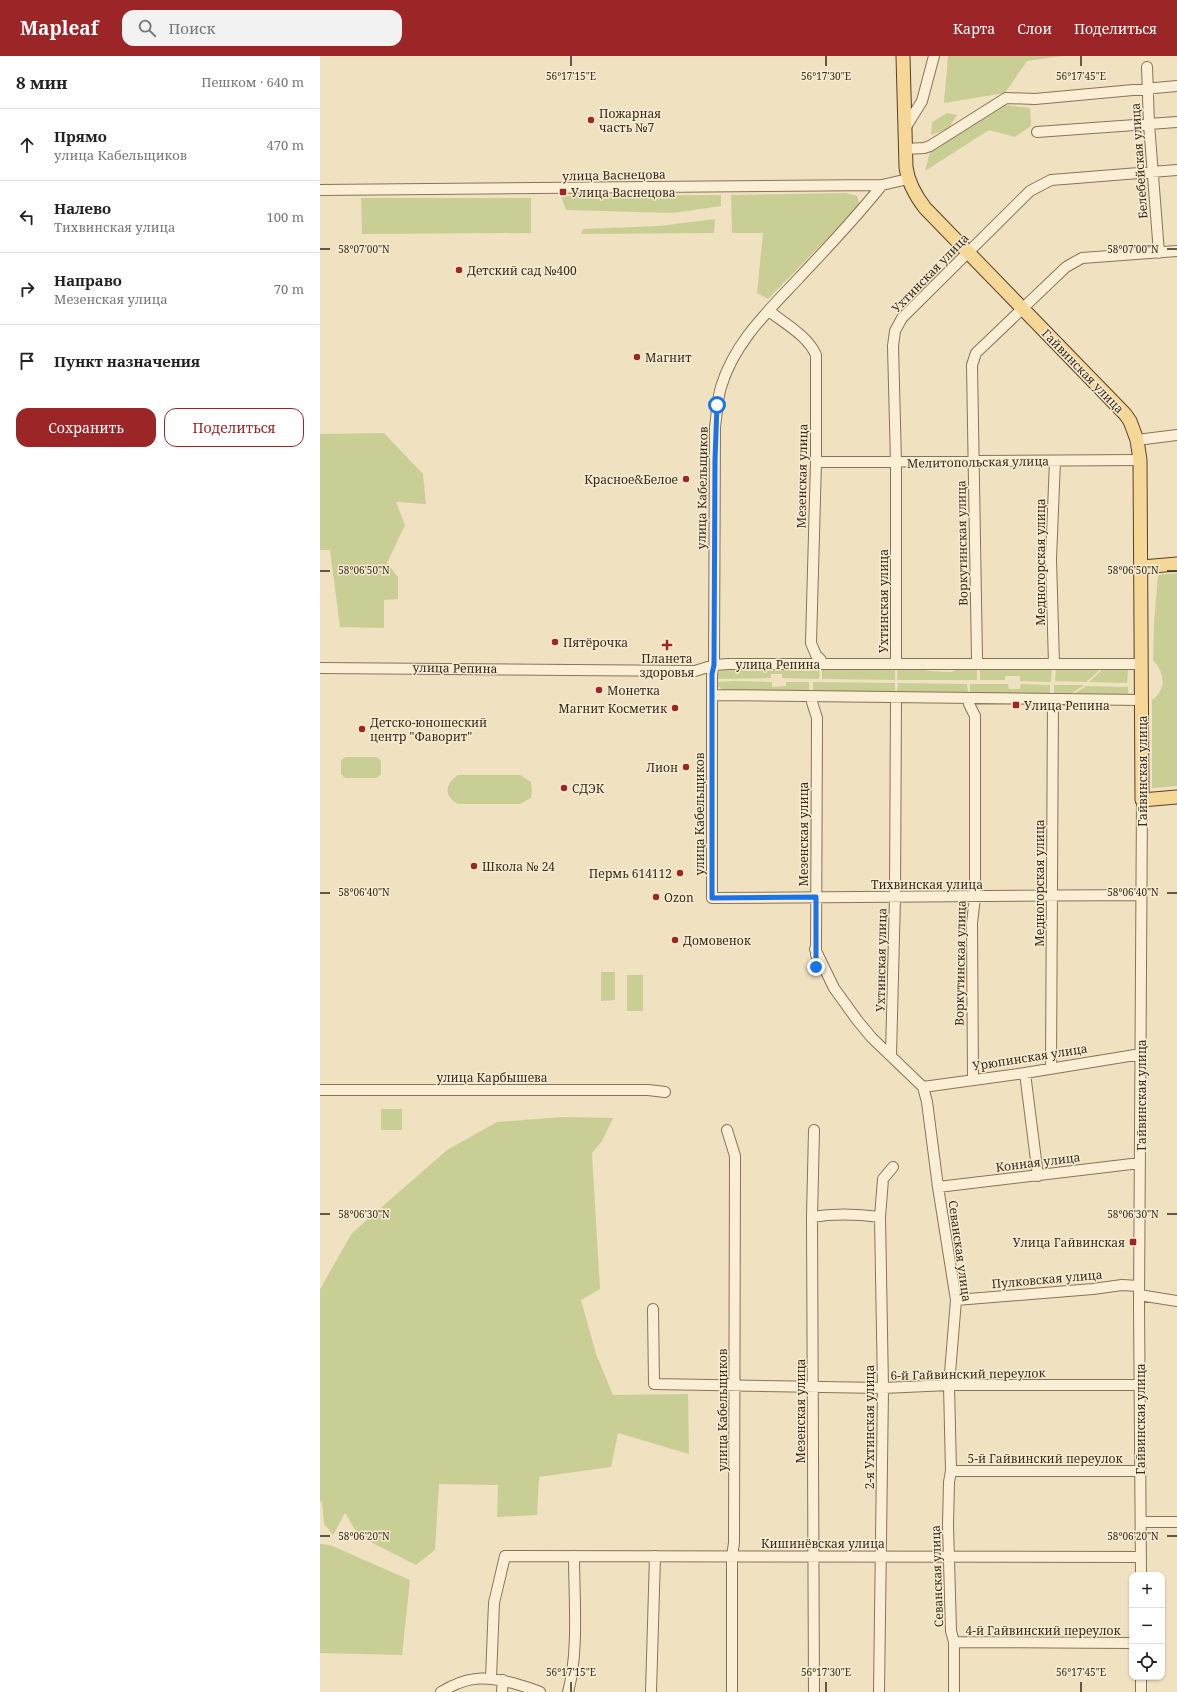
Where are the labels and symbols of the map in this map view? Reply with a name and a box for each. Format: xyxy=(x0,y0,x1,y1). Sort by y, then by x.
text: 56°17'15"E xyxy=(546,69,596,83)
text: 56°17'30"E xyxy=(801,69,851,83)
text: 56°17'45"E xyxy=(1056,69,1106,83)
street label: Белебейская улица xyxy=(1126,102,1152,220)
place label: Пожарная часть №7 xyxy=(599,105,661,136)
marker: Пожарная часть №7 xyxy=(586,115,596,125)
street label: улица Васнецова xyxy=(562,166,666,184)
place label: Улица Васнецова xyxy=(571,184,676,201)
marker: Улица Васнецова xyxy=(558,187,568,197)
street label: Ухтинская улица xyxy=(888,230,972,316)
text: 58°07'00"N xyxy=(338,242,390,256)
text: 58°07'00"N xyxy=(1107,242,1159,256)
place label: Детский сад №400 xyxy=(467,262,577,279)
marker: Детский сад №400 xyxy=(454,265,464,275)
street label: Гайвинская улица xyxy=(1038,325,1128,417)
place label: Магнит xyxy=(645,349,692,366)
marker: Магнит xyxy=(632,352,642,362)
route start xyxy=(708,396,726,414)
street label: Мезенская улица xyxy=(793,423,811,529)
street label: улица Кабельщиков xyxy=(692,426,712,550)
street label: Мелитопольская улица xyxy=(907,452,1049,472)
place label: Красное&Белое xyxy=(584,471,678,488)
marker: Красное&Белое xyxy=(681,474,691,484)
street label: Воркутинская улица xyxy=(952,480,972,606)
street label: Медногорская улица xyxy=(1032,498,1049,626)
street label: Ухтинская улица xyxy=(875,549,892,653)
text: 58°06'50"N xyxy=(338,563,390,577)
text: 58°06'50"N xyxy=(1107,563,1159,577)
place label: Пятёрочка xyxy=(563,634,628,651)
marker: Пятёрочка xyxy=(550,637,560,647)
marker: Планета здоровья xyxy=(662,640,672,650)
place label: Планета здоровья xyxy=(640,650,694,681)
street label: улица Репина xyxy=(736,656,821,673)
street label: улица Репина xyxy=(412,659,498,677)
place label: Монетка xyxy=(607,682,660,699)
marker: Монетка xyxy=(594,685,604,695)
place label: Улица Репина xyxy=(1024,697,1110,714)
place label: Магнит Косметик xyxy=(558,700,668,717)
marker: Улица Репина xyxy=(1011,700,1021,710)
marker: Магнит Косметик xyxy=(670,703,680,713)
place label: Детско-юношеский центр "Фаворит" xyxy=(370,714,487,745)
street label: Гайвинская улица xyxy=(1134,715,1151,827)
marker: Детско-юношеский центр "Фаворит" xyxy=(357,724,367,734)
street label: улица Кабельщиков xyxy=(691,752,708,875)
place label: Лион xyxy=(646,759,678,776)
marker: Лион xyxy=(681,762,691,772)
place label: СДЭК xyxy=(572,780,605,797)
street label: Мезенская улица xyxy=(795,781,812,886)
marker: СДЭК xyxy=(559,783,569,793)
street label: Медногорская улица xyxy=(1031,819,1048,947)
place label: Школа № 24 xyxy=(482,858,555,875)
marker: Школа № 24 xyxy=(469,861,479,871)
place label: Пермь 614112 xyxy=(589,865,672,882)
marker: Пермь 614112 xyxy=(675,868,685,878)
street label: Тихвинская улица xyxy=(871,876,983,893)
text: 58°06'40"N xyxy=(338,885,390,899)
text: 58°06'40"N xyxy=(1107,885,1159,899)
place label: Ozon xyxy=(664,889,694,906)
marker: Ozon xyxy=(651,892,661,902)
street label: Воркутинская улица xyxy=(950,900,970,1026)
street label: Ухтинская улица xyxy=(872,908,890,1012)
place label: Домовенок xyxy=(683,932,752,949)
marker: Домовенок xyxy=(670,935,680,945)
route end xyxy=(807,958,825,976)
street label: Урюпинская улица xyxy=(971,1039,1089,1074)
street label: Гайвинская улица xyxy=(1133,1039,1150,1151)
street label: улица Карбышева xyxy=(436,1069,548,1086)
street label: Конная улица xyxy=(995,1148,1082,1176)
street label: Севанская улица xyxy=(944,1199,976,1303)
text: 58°06'30"N xyxy=(338,1207,390,1221)
text: 58°06'30"N xyxy=(1107,1207,1159,1221)
place label: Улица Гайвинская xyxy=(1013,1234,1125,1251)
marker: Улица Гайвинская xyxy=(1128,1237,1138,1247)
street label: Пулковская улица xyxy=(991,1266,1103,1292)
street label: улица Кабельщиков xyxy=(714,1348,731,1471)
street label: Мезенская улица xyxy=(792,1358,809,1463)
street label: Гайвинская улица xyxy=(1132,1363,1149,1475)
street label: 6-й Гайвинский переулок xyxy=(890,1364,1047,1384)
street label: 2-я Ухтинская улица xyxy=(861,1365,878,1489)
street label: 5-й Гайвинский переулок xyxy=(967,1450,1123,1467)
street label: Севанская улица xyxy=(927,1525,947,1627)
text: 58°06'20"N xyxy=(338,1529,390,1543)
text: 58°06'20"N xyxy=(1107,1529,1159,1543)
street label: Кишинёвская улица xyxy=(761,1535,885,1552)
street label: 4-й Гайвинский переулок xyxy=(965,1622,1121,1639)
text: 56°17'15"E xyxy=(546,1665,596,1679)
text: 56°17'30"E xyxy=(801,1665,851,1679)
text: 56°17'45"E xyxy=(1056,1665,1106,1679)

